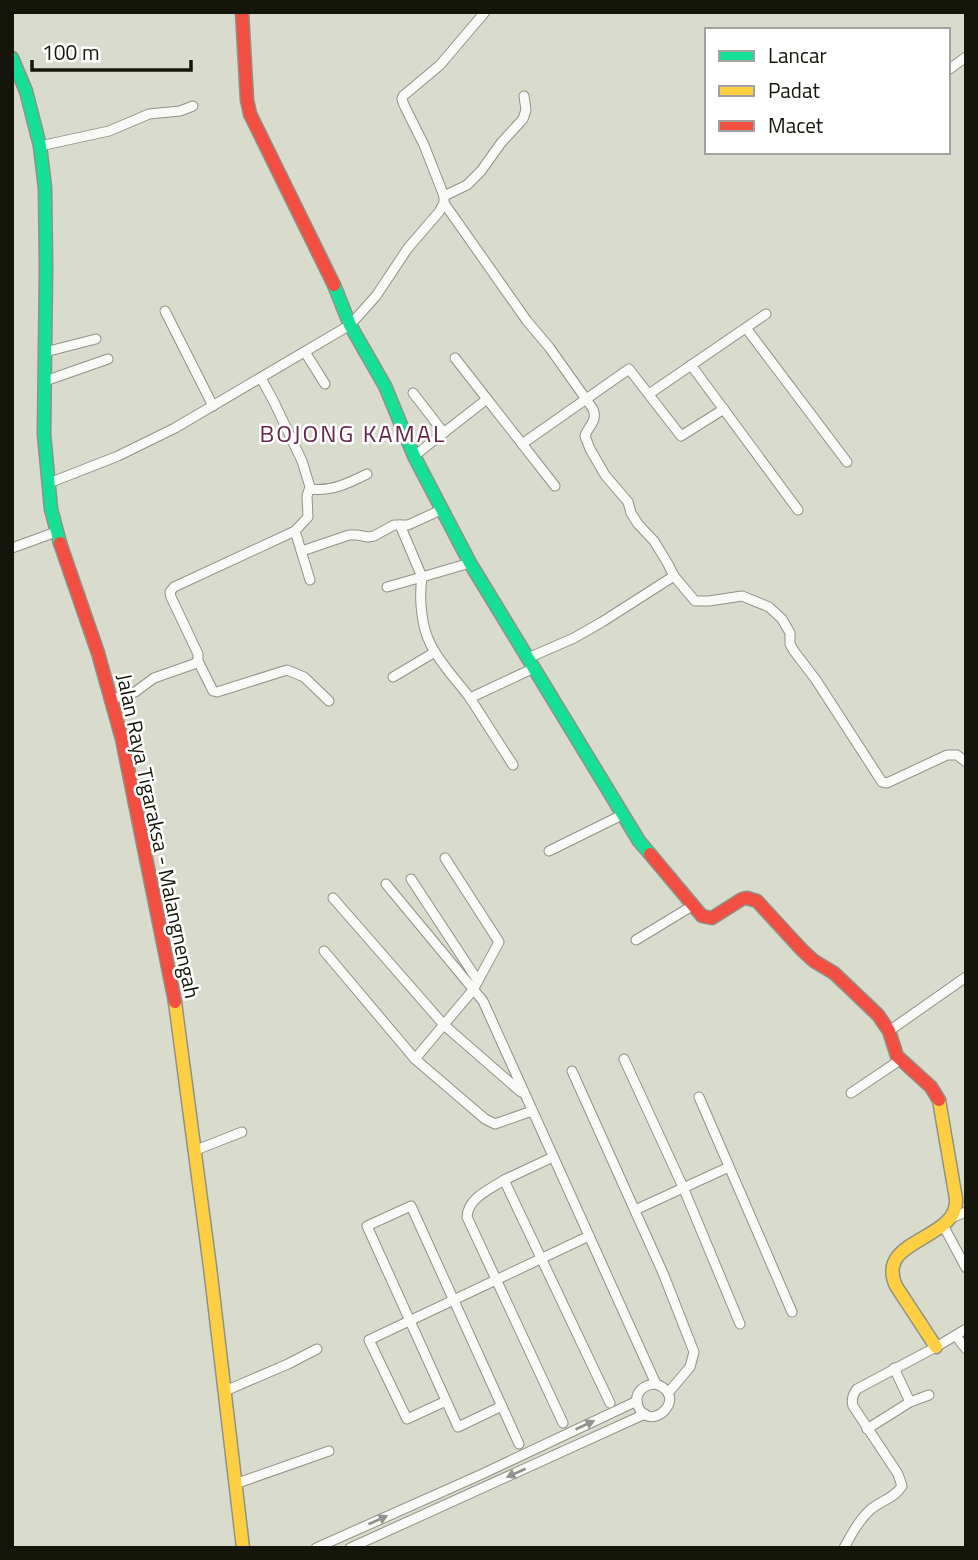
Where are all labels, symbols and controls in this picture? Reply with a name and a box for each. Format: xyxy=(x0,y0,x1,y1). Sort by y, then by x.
scale bar xyxy=(32,28,191,72)
legend xyxy=(705,28,950,154)
text: 100 m xyxy=(42,36,99,68)
text: Lancar xyxy=(768,39,827,71)
text: Padat xyxy=(768,74,820,106)
text: Macet xyxy=(768,109,824,141)
district label: BOJONG KAMAL xyxy=(259,415,447,451)
street label: Jalan Raya Tigaraksa - Malangnengah xyxy=(109,670,209,1001)
one-way arrow xyxy=(575,1420,595,1431)
one-way arrow xyxy=(505,1468,526,1479)
one-way arrow xyxy=(368,1514,388,1526)

